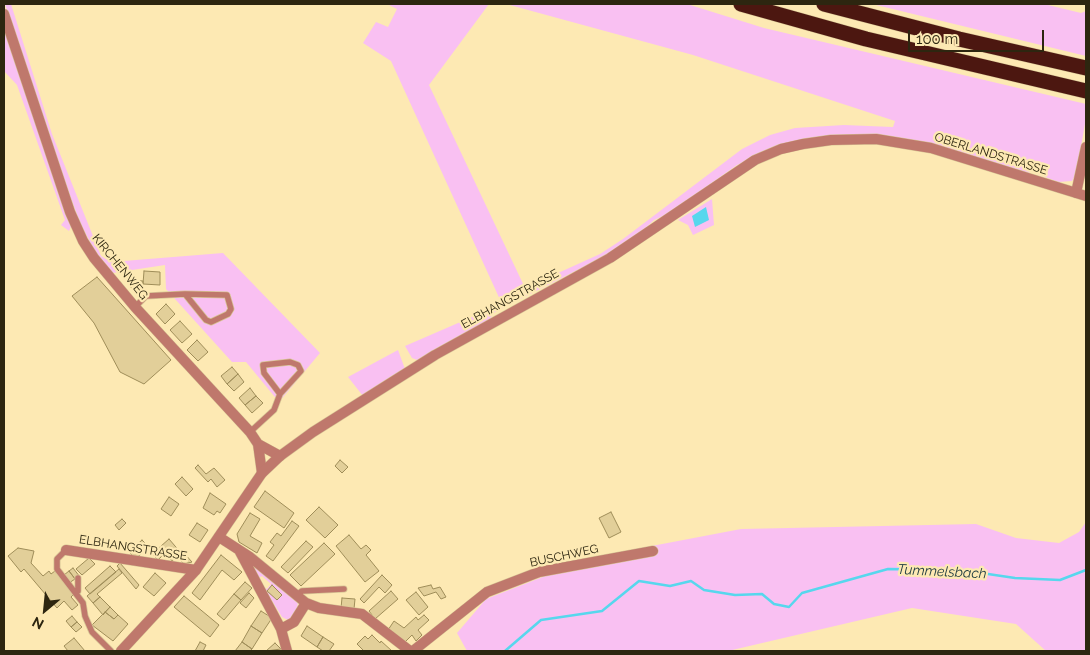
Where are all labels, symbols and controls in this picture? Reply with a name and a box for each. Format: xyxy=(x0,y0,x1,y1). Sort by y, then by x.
scale bar xyxy=(910,20,1046,52)
text: 100 m xyxy=(916,30,958,48)
street label: OBERLANDSTRASSE xyxy=(933,130,1049,178)
street label: KIRCHENWEG xyxy=(89,231,151,303)
street label: ELBHANGSTRASSE xyxy=(459,266,561,332)
street label: ELBHANGSTRASSE xyxy=(78,532,188,564)
street label: BUSCHWEG xyxy=(528,542,600,570)
water label: Tummelsbach xyxy=(897,561,987,583)
north arrow xyxy=(20,585,70,635)
text: N xyxy=(29,614,46,633)

